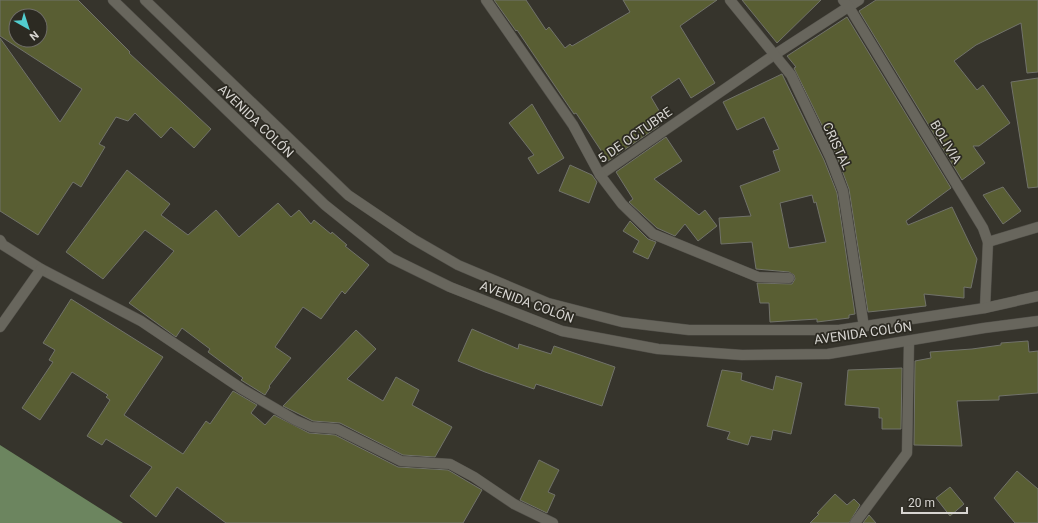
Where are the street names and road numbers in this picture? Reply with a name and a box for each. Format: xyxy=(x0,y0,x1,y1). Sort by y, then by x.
street label: AVENIDA COLÓN xyxy=(215,81,297,161)
street label: 5 DE OCTUBRE xyxy=(595,104,675,166)
street label: BOLIVIA xyxy=(927,118,965,167)
street label: CRISTAL xyxy=(820,120,854,172)
street label: AVENIDA COLÓN xyxy=(478,278,576,326)
street label: AVENIDA COLÓN xyxy=(813,319,913,347)

